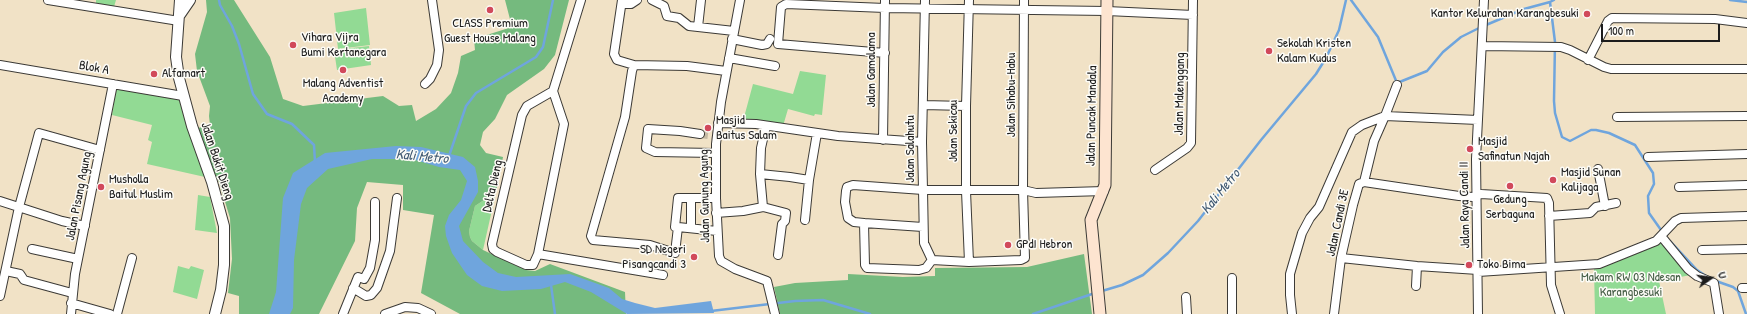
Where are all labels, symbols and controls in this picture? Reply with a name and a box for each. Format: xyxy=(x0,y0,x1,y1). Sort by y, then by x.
marker: CLASS Premium Guest House Malang xyxy=(485,5,495,15)
place label: Kantor Kelurahan Karangbesuki xyxy=(1431,6,1579,22)
marker: Kantor Kelurahan Karangbesuki xyxy=(1582,9,1592,19)
place label: CLASS Premium Guest House Malang xyxy=(444,16,536,47)
scale bar xyxy=(1603,16,1722,42)
text: 100 m xyxy=(1608,22,1634,39)
place label: Vihara Vijra Bumi Kertanegara xyxy=(301,30,386,61)
street label: Jalan Gamalama xyxy=(864,32,880,108)
place label: Sekolah Kristen Kalam Kudus xyxy=(1277,36,1351,67)
marker: Vihara Vijra Bumi Kertanegara xyxy=(288,40,298,50)
marker: Sekolah Kristen Kalam Kudus xyxy=(1264,46,1274,56)
street label: Jalan Malenggang xyxy=(1171,52,1189,136)
street label: Jalan Sihabu-Habu xyxy=(1004,53,1020,137)
street label: Blok A xyxy=(78,58,110,78)
marker: Malang Adventist Academy xyxy=(338,65,348,75)
place label: Alfamart xyxy=(162,66,205,82)
street label: Jalan Puncak Mandala xyxy=(1083,66,1101,166)
marker: Alfamart xyxy=(149,69,159,79)
place label: Malang Adventist Academy xyxy=(303,76,383,107)
street label: Jalan Sekicau xyxy=(946,100,962,162)
place label: Masjid Baitus Salam xyxy=(716,113,777,144)
street label: Jalan Salahutu xyxy=(903,115,919,183)
street label: Jalan Bukit Dieng xyxy=(197,120,237,202)
marker: Masjid Baitus Salam xyxy=(703,123,713,133)
place label: Masjid Safinatun Najah xyxy=(1478,134,1549,165)
marker: Masjid Safinatun Najah xyxy=(1465,144,1475,154)
water label: Kali Metro xyxy=(395,146,449,168)
street label: Jalan Gunung Agung xyxy=(696,149,714,243)
street label: Jalan Pisang Agung xyxy=(63,150,95,242)
street label: Delta Dieng xyxy=(479,158,507,214)
street label: Jalan Raya Candi II xyxy=(1456,161,1474,249)
place label: Masjid Sunan Kalijaga xyxy=(1561,165,1621,196)
water label: Kali Metro xyxy=(1198,166,1244,218)
place label: Musholla Baitul Muslim xyxy=(109,172,173,203)
marker: Masjid Sunan Kalijaga xyxy=(1548,175,1558,185)
marker: Gedung Serbaguna xyxy=(1505,181,1515,191)
marker: Musholla Baitul Muslim xyxy=(96,182,106,192)
street label: Jalan Candi 3E xyxy=(1323,188,1353,258)
place label: Gedung Serbaguna xyxy=(1486,192,1534,223)
place label: GPdI Hebron xyxy=(1016,237,1072,253)
marker: GPdI Hebron xyxy=(1003,240,1013,250)
place label: SD Negeri Pisangcandi 3 xyxy=(622,242,686,273)
marker: SD Negeri Pisangcandi 3 xyxy=(689,252,699,262)
place label: Toko Bima xyxy=(1477,257,1525,273)
north arrow xyxy=(1691,258,1731,298)
marker: Toko Bima xyxy=(1464,260,1474,270)
park label: Makam RW 03 Ndesan Karangbesuki xyxy=(1581,270,1681,301)
text: U xyxy=(1715,270,1730,280)

